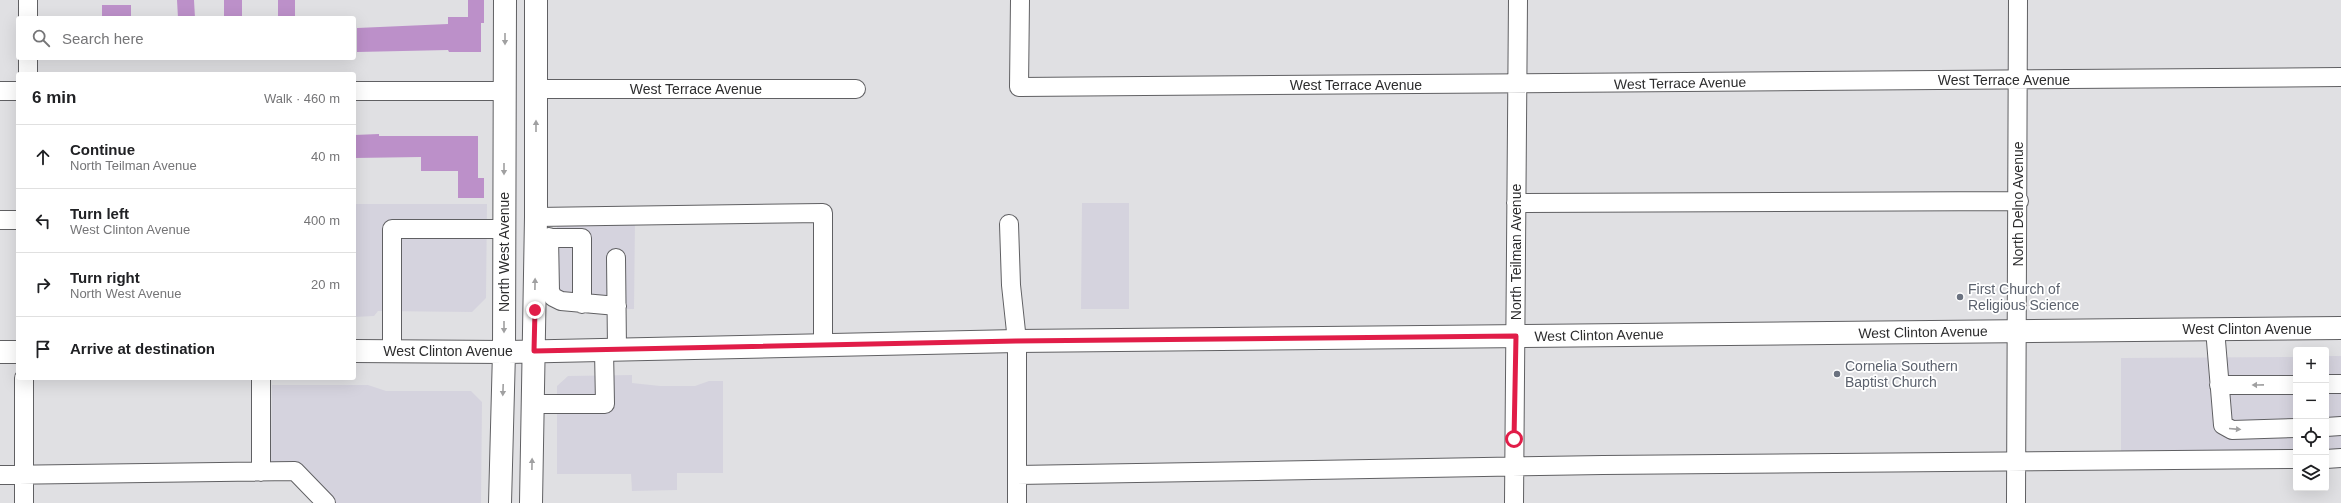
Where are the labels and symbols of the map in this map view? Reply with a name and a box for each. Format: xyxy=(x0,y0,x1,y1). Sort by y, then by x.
one-way arrow xyxy=(502,33,508,46)
street label: West Terrace Avenue xyxy=(1938,72,2070,88)
street label: West Terrace Avenue xyxy=(1614,74,1746,92)
street label: West Terrace Avenue xyxy=(1290,77,1422,93)
street label: West Terrace Avenue xyxy=(630,81,762,97)
one-way arrow xyxy=(533,119,539,132)
street label: North Delno Avenue xyxy=(2010,141,2026,267)
one-way arrow xyxy=(501,163,507,176)
street label: North Teilman Avenue xyxy=(1508,184,1524,320)
street label: North West Avenue xyxy=(496,192,512,312)
one-way arrow xyxy=(532,277,538,290)
place label: First Church of Religious Science xyxy=(1968,281,2079,313)
marker: First Church of Religious Science xyxy=(1955,292,1965,302)
route end xyxy=(526,301,544,319)
one-way arrow xyxy=(501,321,507,334)
street label: West Clinton Avenue xyxy=(2182,321,2312,337)
street label: West Clinton Avenue xyxy=(1858,323,1988,341)
street label: West Clinton Avenue xyxy=(1534,326,1664,344)
street label: West Clinton Avenue xyxy=(383,343,513,359)
place label: Cornelia Southern Baptist Church xyxy=(1845,358,1958,390)
marker: Cornelia Southern Baptist Church xyxy=(1832,369,1842,379)
one-way arrow xyxy=(2251,382,2264,388)
one-way arrow xyxy=(499,384,506,396)
one-way arrow xyxy=(2229,426,2241,433)
route start xyxy=(1505,430,1523,448)
one-way arrow xyxy=(529,457,535,470)

